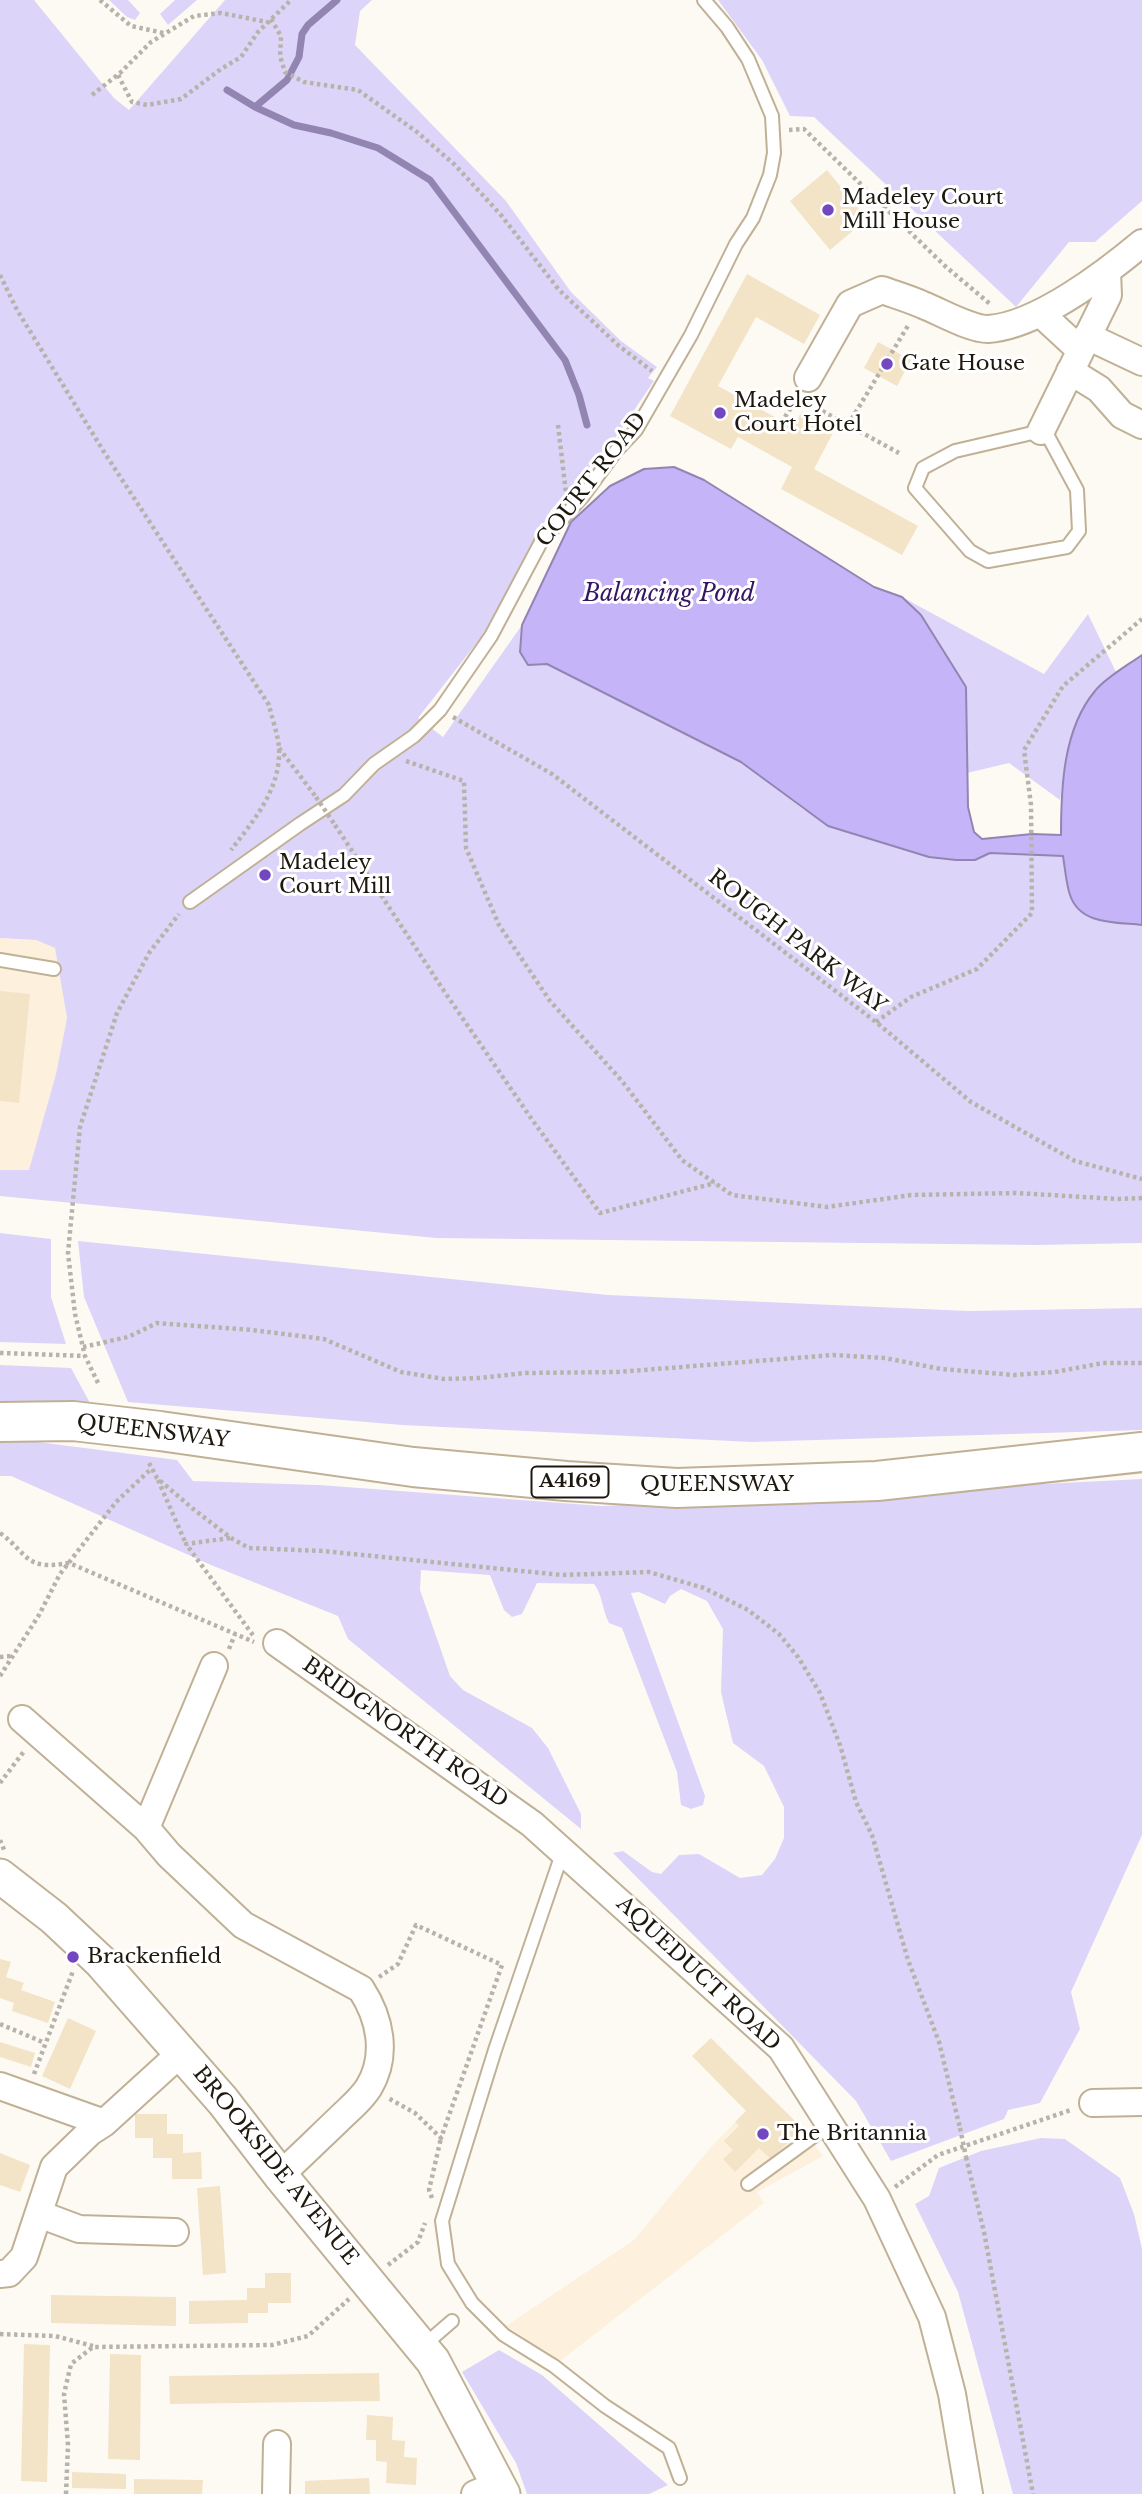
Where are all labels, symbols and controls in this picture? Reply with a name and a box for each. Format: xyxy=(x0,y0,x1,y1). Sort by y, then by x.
place label: Madeley Court Mill House xyxy=(842,185,1003,235)
marker: Madeley Court Mill House xyxy=(820,202,836,218)
place label: Gate House xyxy=(901,351,1025,377)
marker: Gate House xyxy=(879,356,895,372)
place label: Madeley Court Hotel xyxy=(734,388,862,438)
marker: Madeley Court Hotel xyxy=(712,405,728,421)
street label: COURT ROAD xyxy=(532,408,652,552)
water label: Balancing Pond xyxy=(583,581,755,609)
place label: Madeley Court Mill xyxy=(279,850,391,900)
street label: ROUGH PARK WAY xyxy=(703,865,891,1019)
marker: Madeley Court Mill xyxy=(257,867,273,883)
street label: QUEENSWAY xyxy=(75,1410,231,1454)
road number: A4169 xyxy=(532,1466,608,1498)
street label: QUEENSWAY xyxy=(640,1472,794,1498)
street label: BRIDGNORTH ROAD xyxy=(297,1652,513,1814)
street label: AQUEDUCT ROAD xyxy=(611,1892,785,2056)
place label: Brackenfield xyxy=(87,1944,221,1970)
marker: Brackenfield xyxy=(65,1949,81,1965)
street label: BROOKSIDE AVENUE xyxy=(187,2062,363,2270)
place label: The Britannia xyxy=(777,2121,927,2147)
marker: The Britannia xyxy=(755,2126,771,2142)

